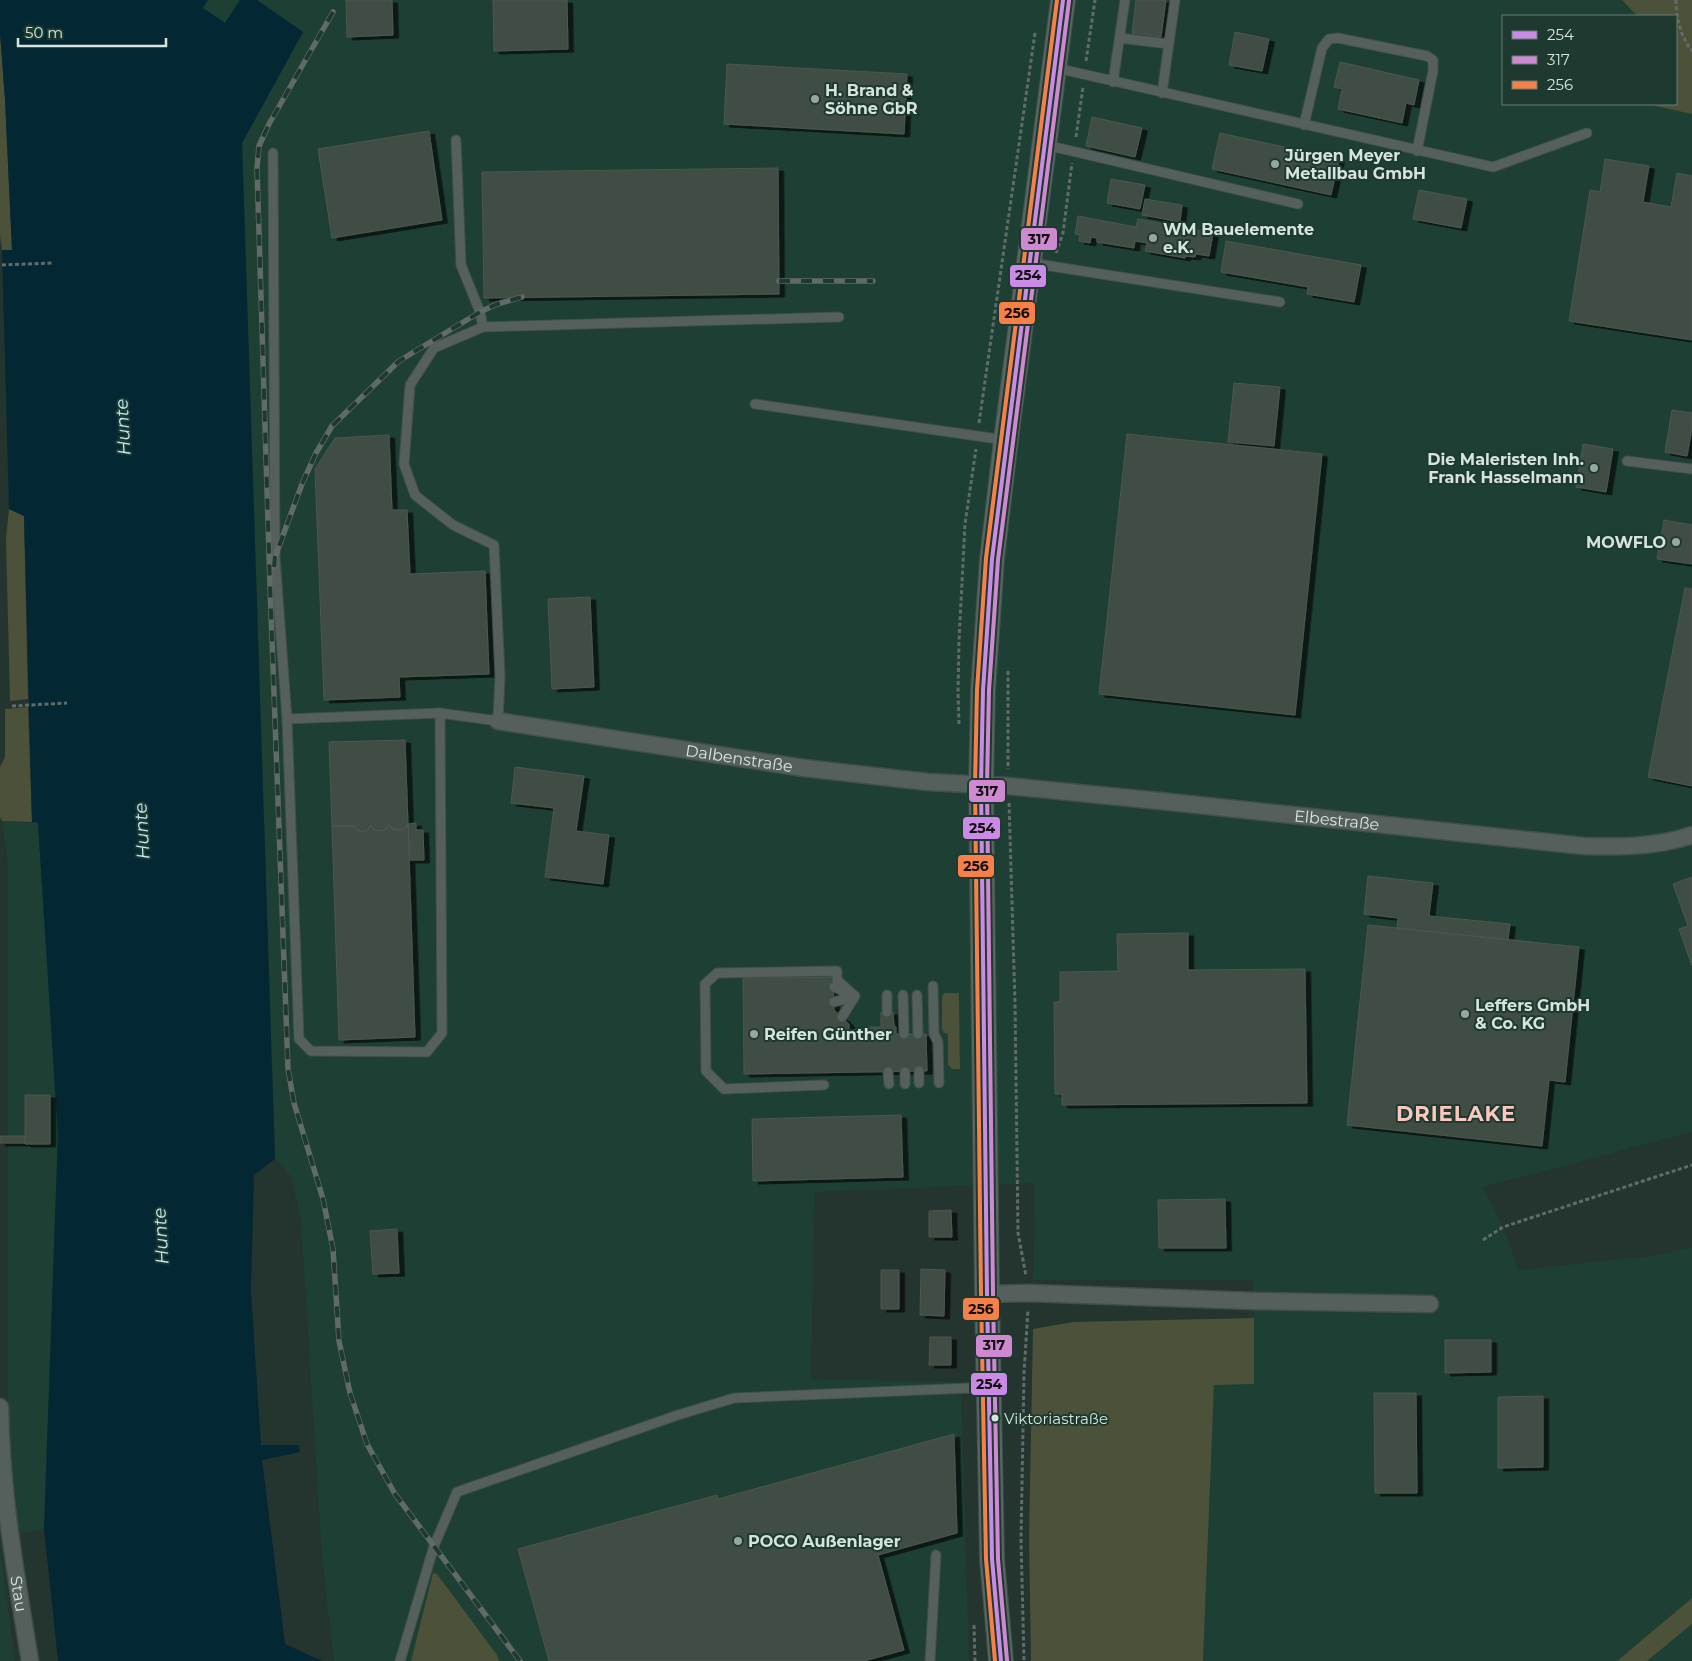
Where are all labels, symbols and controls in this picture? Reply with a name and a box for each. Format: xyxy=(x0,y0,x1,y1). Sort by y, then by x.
scale bar xyxy=(18,15,165,47)
legend xyxy=(1502,15,1677,105)
text: 50 m xyxy=(25,23,63,42)
text: 254 xyxy=(1547,25,1574,44)
text: 317 xyxy=(1547,50,1570,69)
text: 256 xyxy=(1547,75,1573,94)
place label: H. Brand & Söhne GbR xyxy=(825,81,918,118)
marker: H. Brand & Söhne GbR xyxy=(809,93,821,105)
place label: Jürgen Meyer Metallbau GmbH xyxy=(1284,146,1426,183)
marker: Jürgen Meyer Metallbau GmbH xyxy=(1269,158,1281,170)
place label: WM Bauelemente e.K. xyxy=(1163,220,1314,257)
line badge: 317 xyxy=(1020,227,1058,251)
text: 317 xyxy=(1027,230,1051,248)
marker: WM Bauelemente e.K. xyxy=(1147,232,1159,244)
line badge: 254 xyxy=(1009,264,1047,288)
text: 254 xyxy=(1015,266,1041,284)
line badge: 256 xyxy=(998,301,1036,325)
text: 256 xyxy=(1004,304,1030,322)
water label: Hunte xyxy=(111,398,135,456)
place label: Die Maleristen Inh. Frank Hasselmann xyxy=(1427,450,1584,487)
marker: Die Maleristen Inh. Frank Hasselmann xyxy=(1588,462,1600,474)
place label: MOWFLO xyxy=(1586,533,1666,552)
marker: MOWFLO xyxy=(1670,536,1682,548)
street label: Dalbenstraße xyxy=(684,740,794,776)
line badge: 317 xyxy=(968,779,1006,803)
text: 317 xyxy=(975,782,999,800)
water label: Hunte xyxy=(130,802,154,860)
street label: Elbestraße xyxy=(1293,806,1380,834)
line badge: 254 xyxy=(962,816,1001,840)
text: 254 xyxy=(969,819,995,837)
line badge: 256 xyxy=(957,854,995,878)
text: 256 xyxy=(963,857,989,875)
place label: Leffers GmbH & Co. KG xyxy=(1475,996,1590,1033)
marker: Leffers GmbH & Co. KG xyxy=(1459,1008,1471,1020)
place label: Reifen Günther xyxy=(764,1025,892,1044)
marker: Reifen Günther xyxy=(748,1028,760,1040)
district label: DRIELAKE xyxy=(1396,1101,1516,1126)
water label: Hunte xyxy=(149,1207,173,1265)
line badge: 256 xyxy=(962,1297,1000,1321)
text: 256 xyxy=(968,1300,994,1318)
line badge: 317 xyxy=(975,1334,1013,1358)
text: 317 xyxy=(982,1336,1006,1354)
line badge: 254 xyxy=(970,1372,1008,1396)
text: 254 xyxy=(976,1375,1002,1393)
place label: Viktoriastraße xyxy=(1004,1409,1108,1428)
marker: Viktoriastraße xyxy=(990,1413,1000,1423)
place label: POCO Außenlager xyxy=(748,1532,901,1551)
marker: POCO Außenlager xyxy=(732,1535,744,1547)
street label: Stau xyxy=(7,1574,31,1613)

